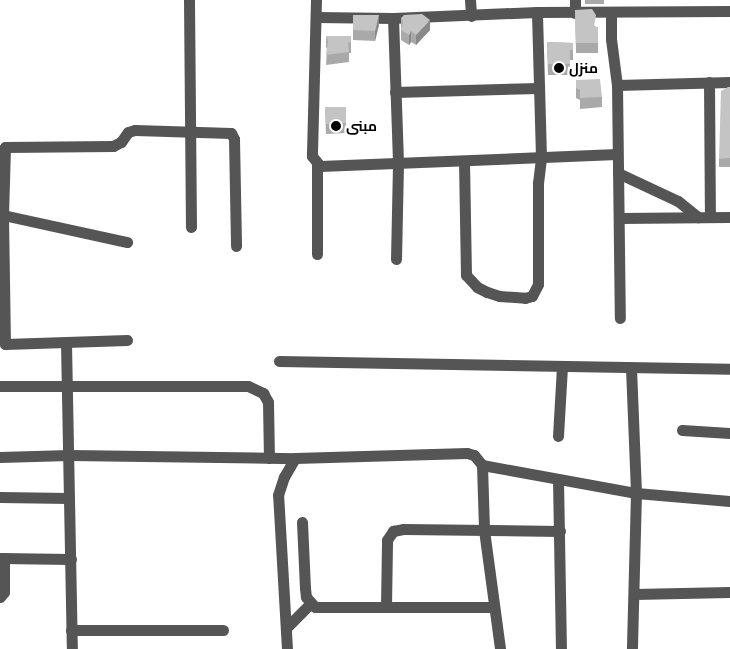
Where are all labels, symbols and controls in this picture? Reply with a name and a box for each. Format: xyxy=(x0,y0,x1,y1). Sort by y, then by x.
place label: منزل xyxy=(569,60,598,76)
marker: منزل xyxy=(553,62,565,74)
place label: مبنى xyxy=(346,118,377,134)
marker: مبنى xyxy=(330,120,342,132)

